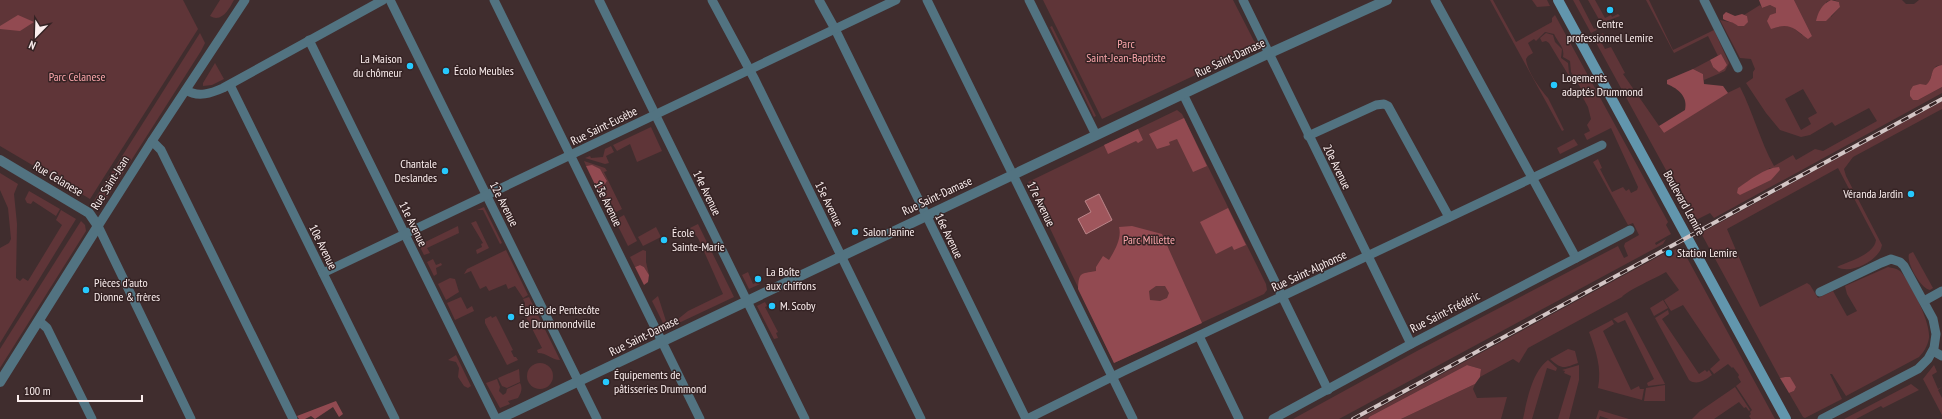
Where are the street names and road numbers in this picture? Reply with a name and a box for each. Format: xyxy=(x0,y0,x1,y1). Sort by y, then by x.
street label: Rue Saint-Damase xyxy=(1192,35,1267,80)
street label: Rue Saint-Eusèbe xyxy=(568,103,640,148)
street label: 20e Avenue xyxy=(1320,142,1355,192)
street label: Rue Saint-Jean xyxy=(87,153,132,212)
street label: Rue Celanese xyxy=(31,158,86,199)
street label: 14e Avenue xyxy=(690,168,725,218)
street label: Boulevard Lemire xyxy=(1660,168,1709,238)
street label: Rue Saint-Damase xyxy=(899,173,974,218)
street label: 12e Avenue xyxy=(487,179,522,229)
street label: 13e Avenue xyxy=(591,179,626,229)
street label: 15e Avenue xyxy=(812,179,847,229)
street label: 17e Avenue xyxy=(1024,179,1059,229)
street label: 11e Avenue xyxy=(396,199,431,249)
street label: 16e Avenue xyxy=(932,211,967,261)
street label: 10e Avenue xyxy=(306,222,341,272)
street label: Rue Saint-Alphonse xyxy=(1269,247,1349,294)
street label: Rue Saint-Frédéric xyxy=(1407,287,1483,336)
street label: Rue Saint-Damase xyxy=(607,312,681,359)

